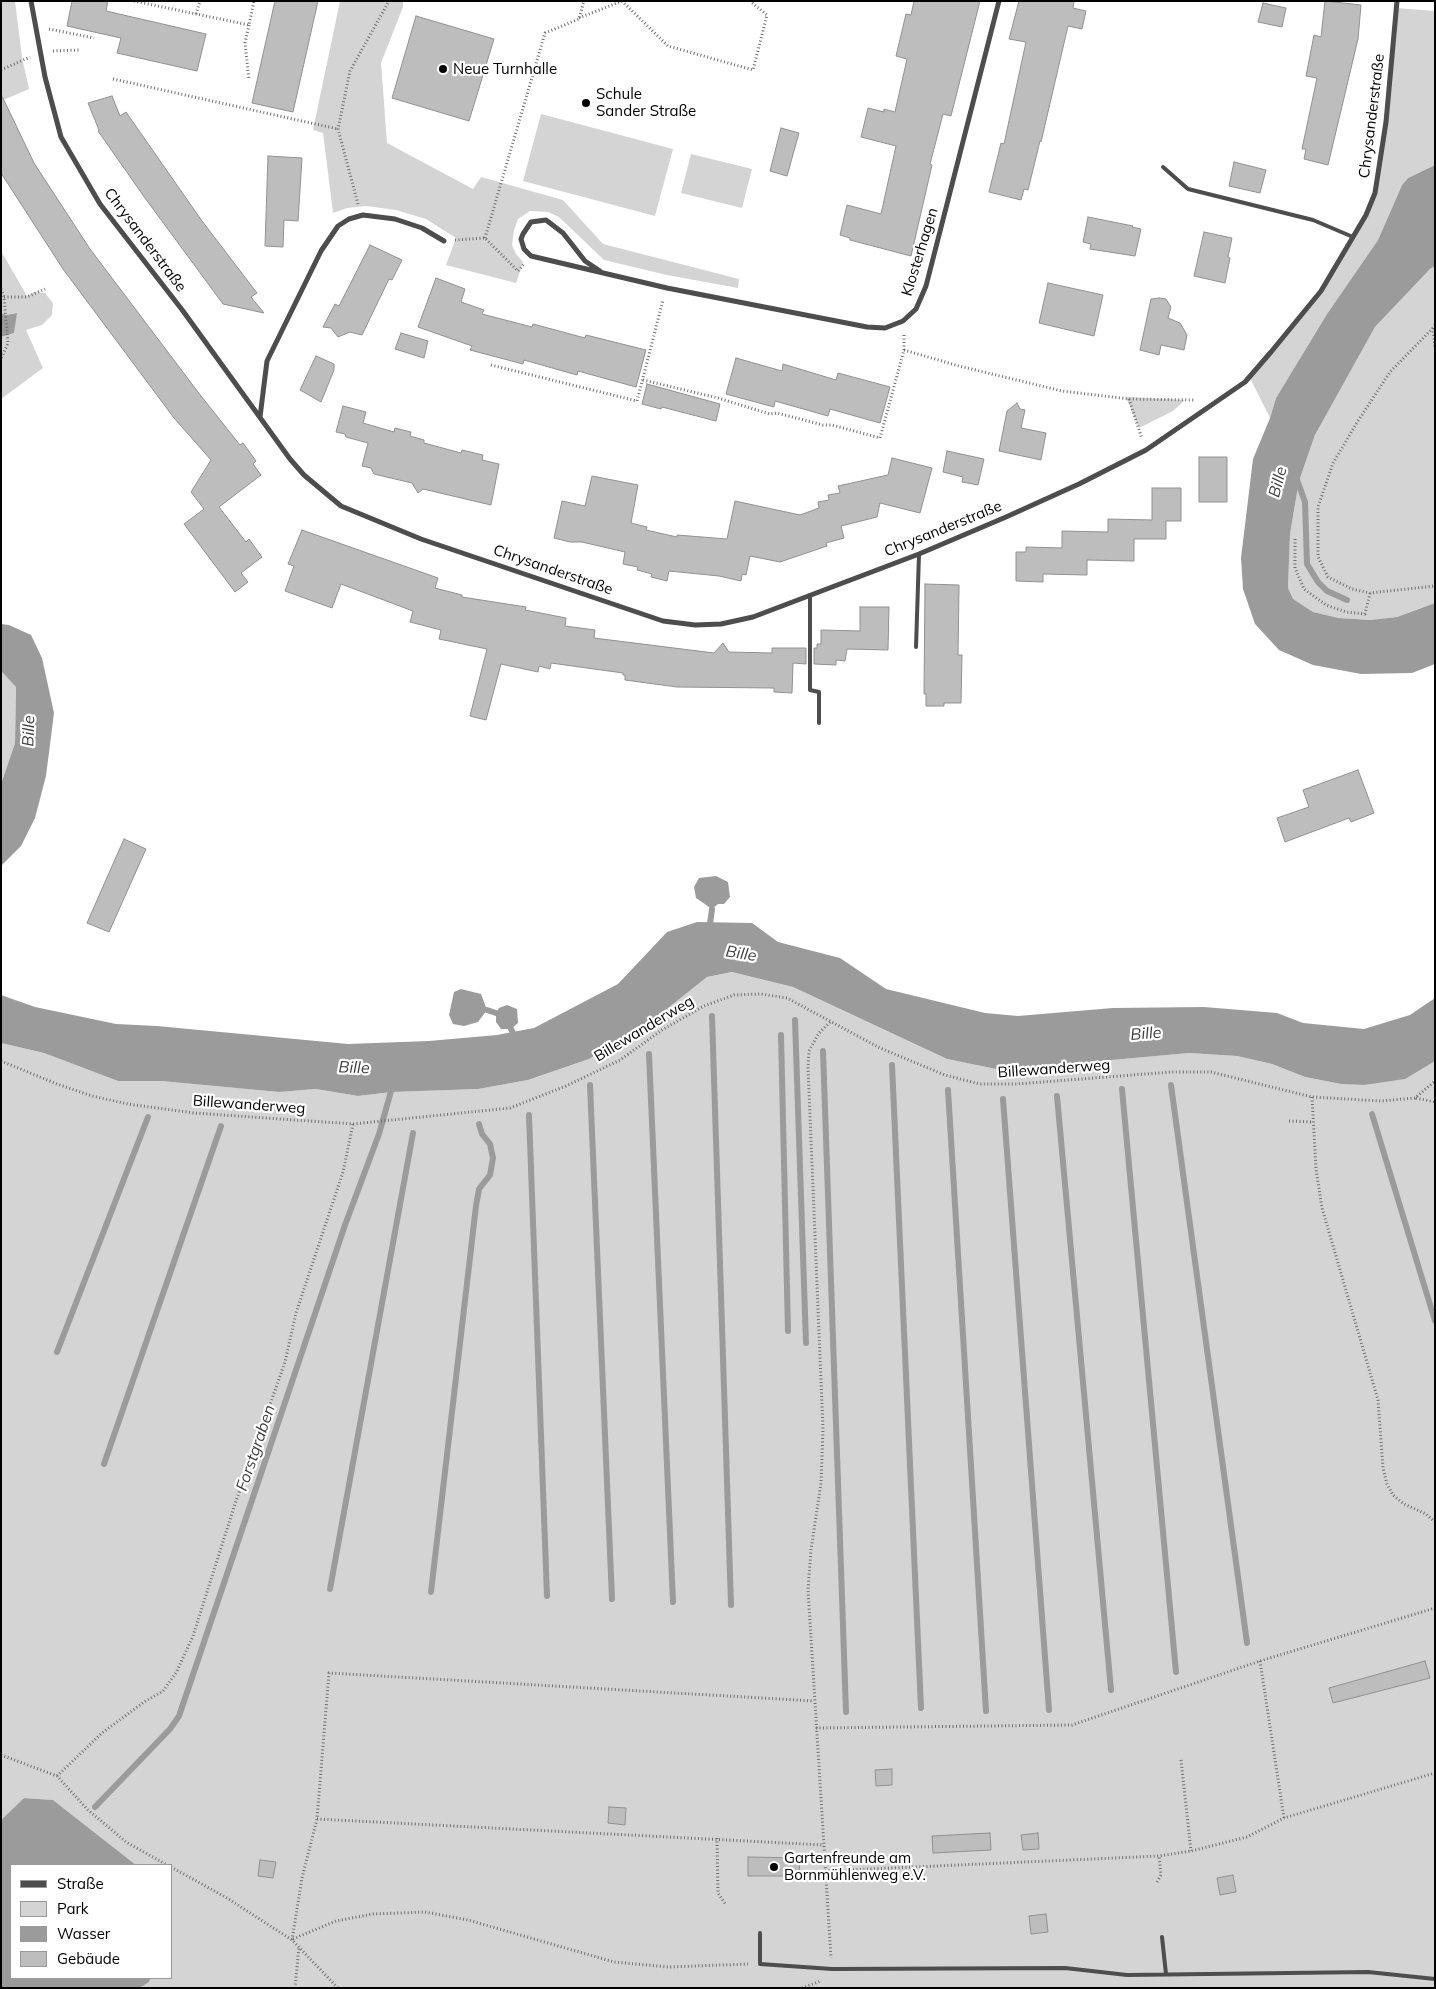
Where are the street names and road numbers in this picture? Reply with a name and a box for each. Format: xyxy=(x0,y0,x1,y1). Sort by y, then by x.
street label: Chrysanderstraße xyxy=(1355,53,1389,179)
street label: Chrysanderstraße xyxy=(100,185,190,295)
street label: Klosterhagen xyxy=(898,206,942,298)
street label: Chrysanderstraße xyxy=(882,497,1004,561)
street label: Chrysanderstraße xyxy=(491,541,615,599)
street label: Billewanderweg xyxy=(591,992,697,1066)
street label: Billewanderweg xyxy=(997,1056,1111,1082)
street label: Billewanderweg xyxy=(192,1092,306,1118)

